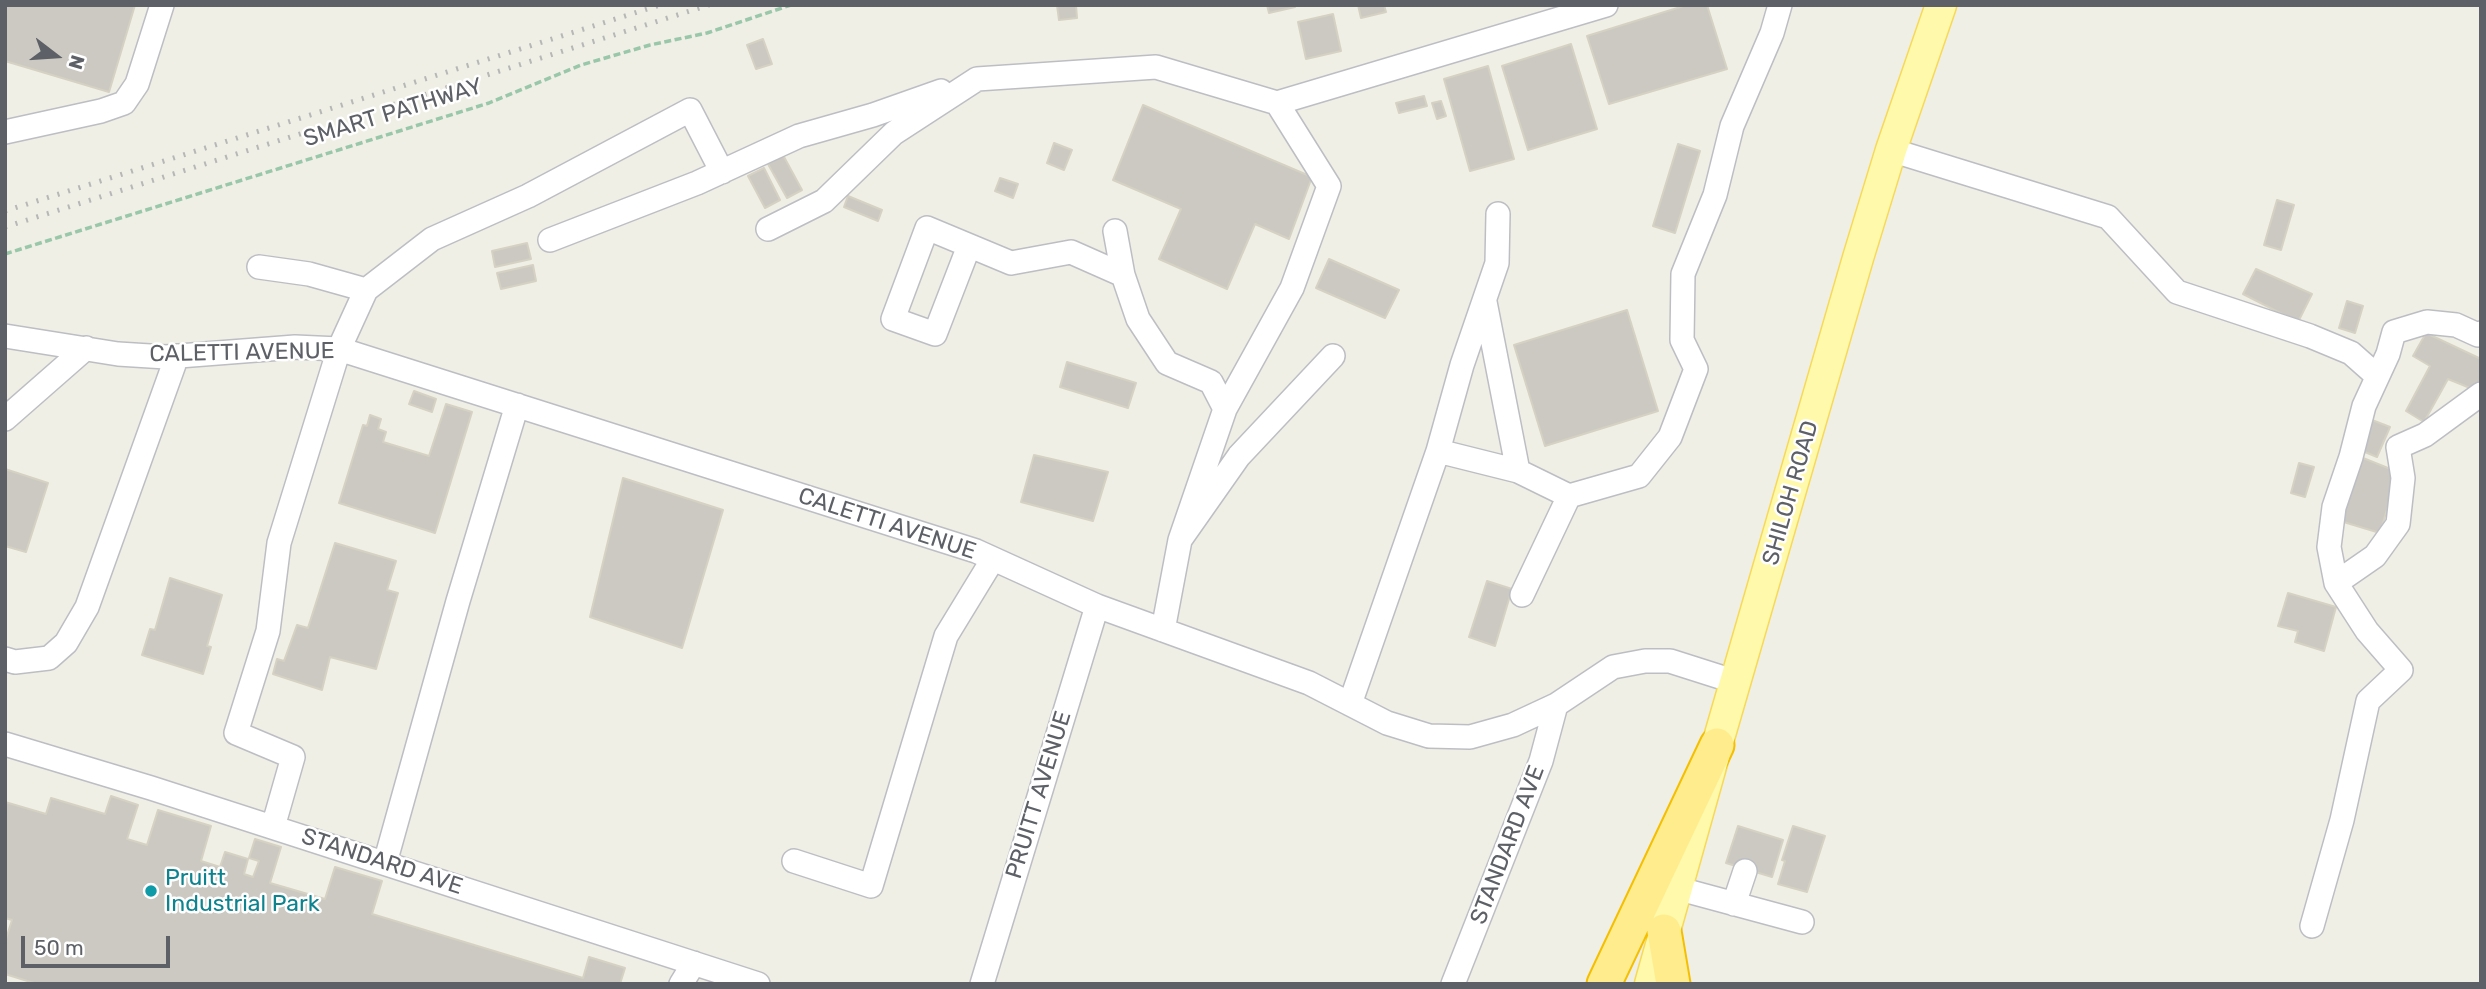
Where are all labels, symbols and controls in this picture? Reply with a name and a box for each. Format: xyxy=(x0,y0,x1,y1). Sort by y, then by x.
north arrow xyxy=(21,21,91,91)
text: N xyxy=(64,52,90,72)
street label: SMART PATHWAY xyxy=(300,73,486,153)
street label: CALETTI AVENUE xyxy=(149,338,335,368)
street label: SHILOH ROAD xyxy=(1757,418,1825,568)
street label: CALETTI AVENUE xyxy=(795,482,979,566)
street label: PRUITT AVENUE xyxy=(1000,708,1078,882)
street label: STANDARD AVE xyxy=(1465,762,1551,928)
street label: STANDARD AVE xyxy=(298,823,466,901)
place label: Pruitt Industrial Park xyxy=(165,864,320,918)
marker: Pruitt Industrial Park xyxy=(143,883,159,899)
scale bar xyxy=(24,922,173,966)
text: 50 m xyxy=(34,935,84,960)

